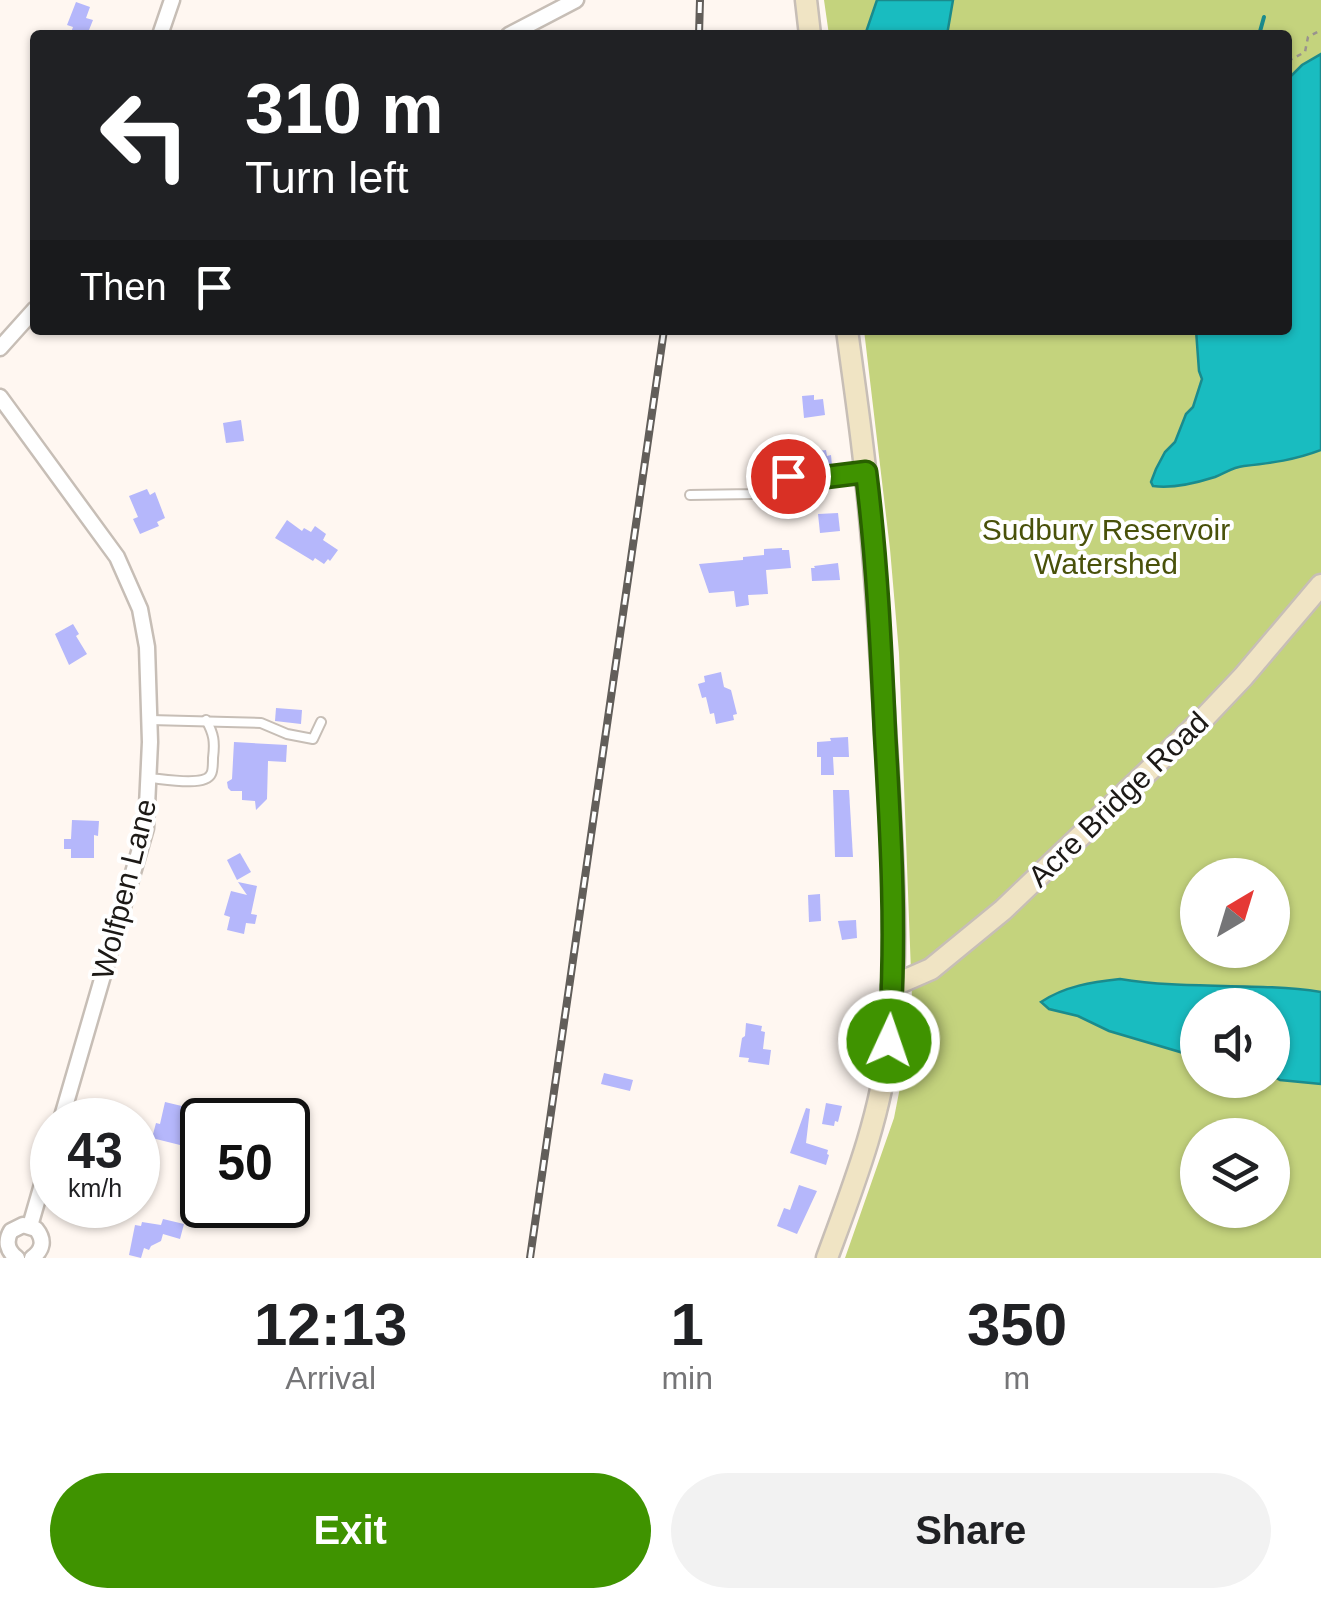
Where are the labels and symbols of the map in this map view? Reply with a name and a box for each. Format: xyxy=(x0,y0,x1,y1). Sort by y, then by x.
pin xyxy=(746,434,831,519)
park label: Sudbury Reservoir Watershed xyxy=(982,513,1230,580)
street label: Acre Bridge Road xyxy=(1021,705,1215,893)
street label: Wolfpen Lane xyxy=(86,795,162,983)
north arrow xyxy=(1180,858,1290,968)
position arrow xyxy=(837,989,941,1093)
speed limit sign: 50 xyxy=(180,1098,310,1228)

